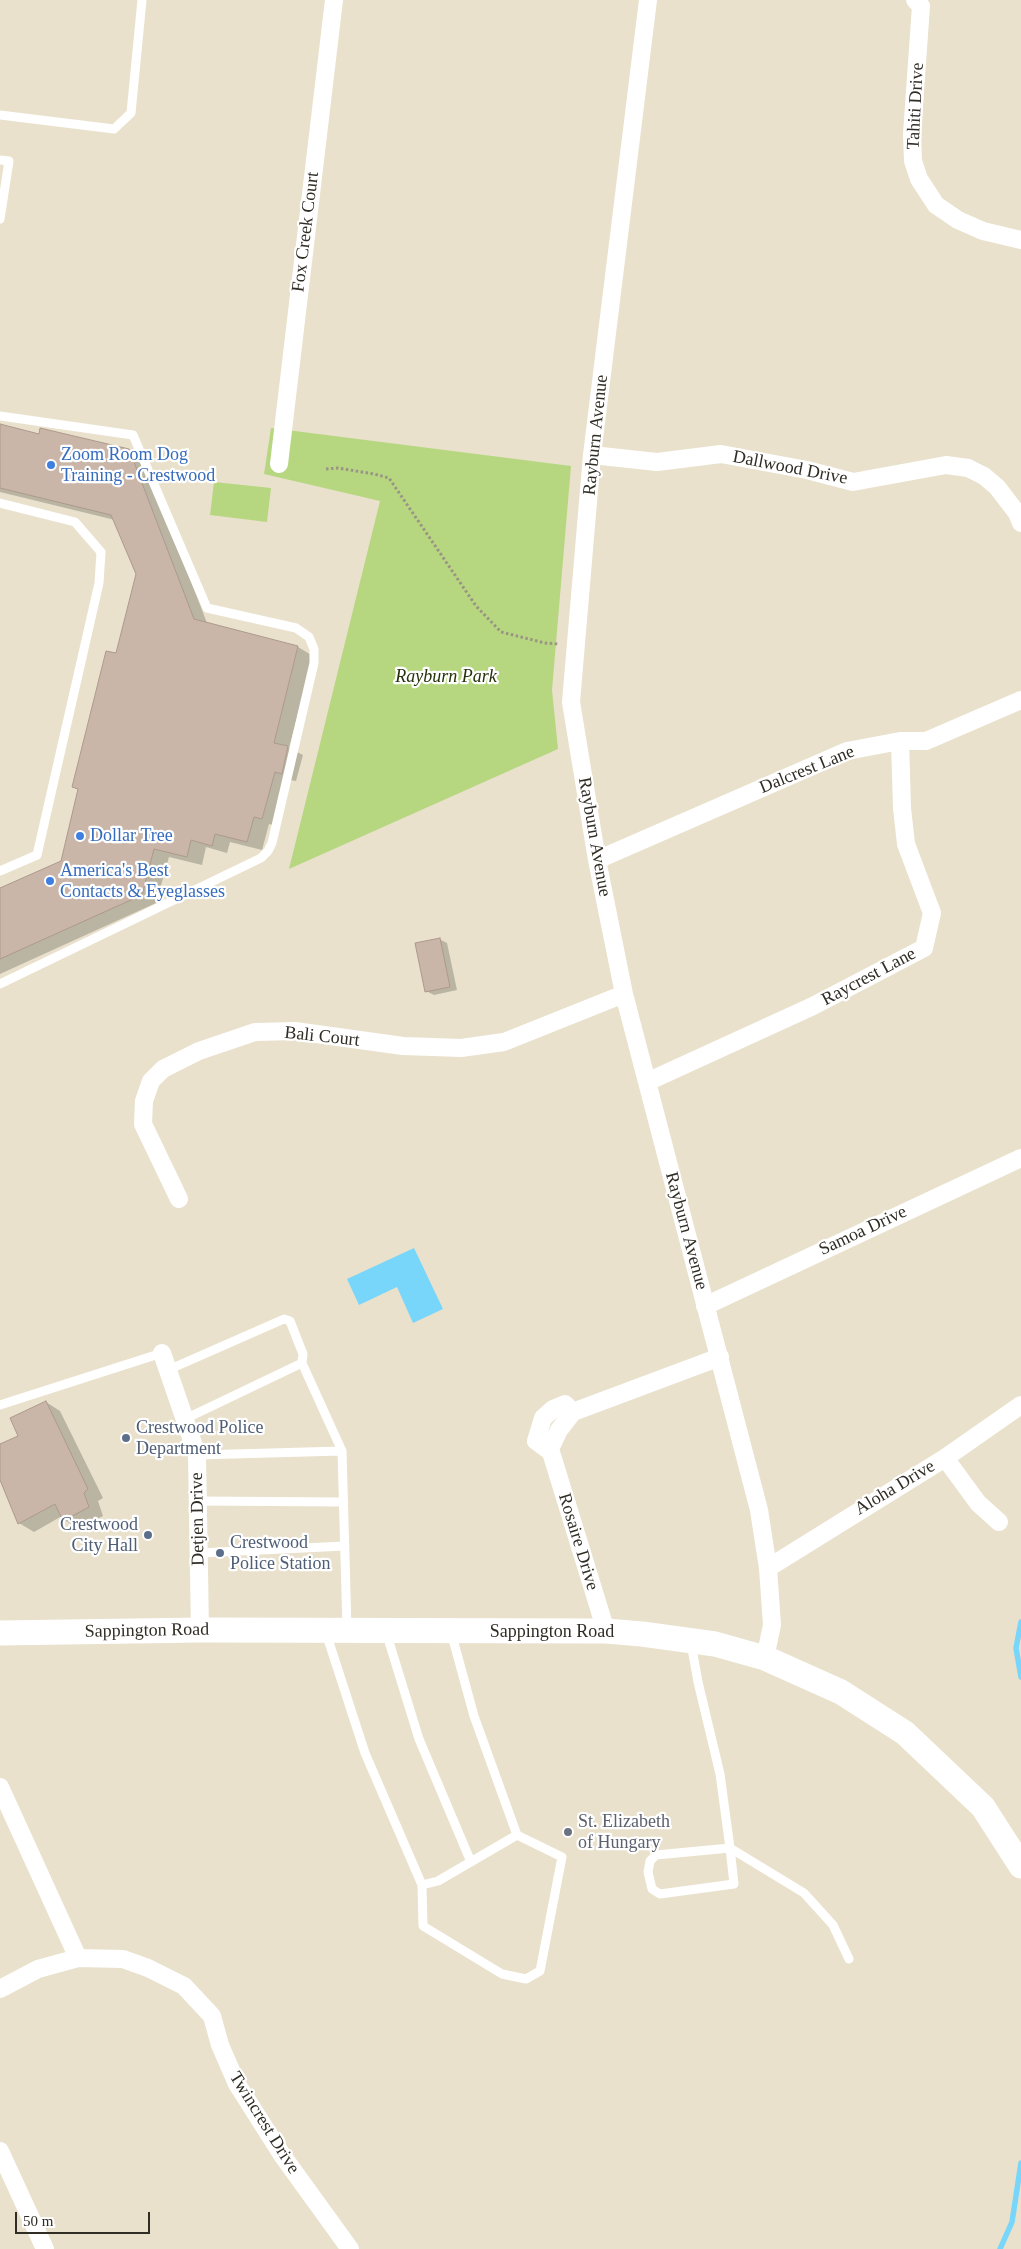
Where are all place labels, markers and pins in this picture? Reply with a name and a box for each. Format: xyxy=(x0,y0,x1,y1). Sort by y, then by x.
place label: Zoom Room Dog Training - Crestwood xyxy=(61,444,215,486)
marker: Zoom Room Dog Training - Crestwood xyxy=(45,459,57,471)
place label: Dollar Tree xyxy=(90,825,173,847)
marker: Dollar Tree xyxy=(74,830,86,842)
place label: America's Best Contacts & Eyeglasses xyxy=(60,860,225,902)
marker: America's Best Contacts & Eyeglasses xyxy=(44,875,56,887)
place label: Crestwood Police Department xyxy=(136,1417,263,1460)
marker: Crestwood Police Department xyxy=(120,1432,132,1444)
place label: Crestwood City Hall xyxy=(60,1514,138,1556)
marker: Crestwood City Hall xyxy=(142,1529,154,1541)
place label: Crestwood Police Station xyxy=(230,1532,330,1575)
marker: Crestwood Police Station xyxy=(214,1547,226,1559)
place label: St. Elizabeth of Hungary xyxy=(578,1811,670,1854)
marker: St. Elizabeth of Hungary xyxy=(562,1826,574,1838)

